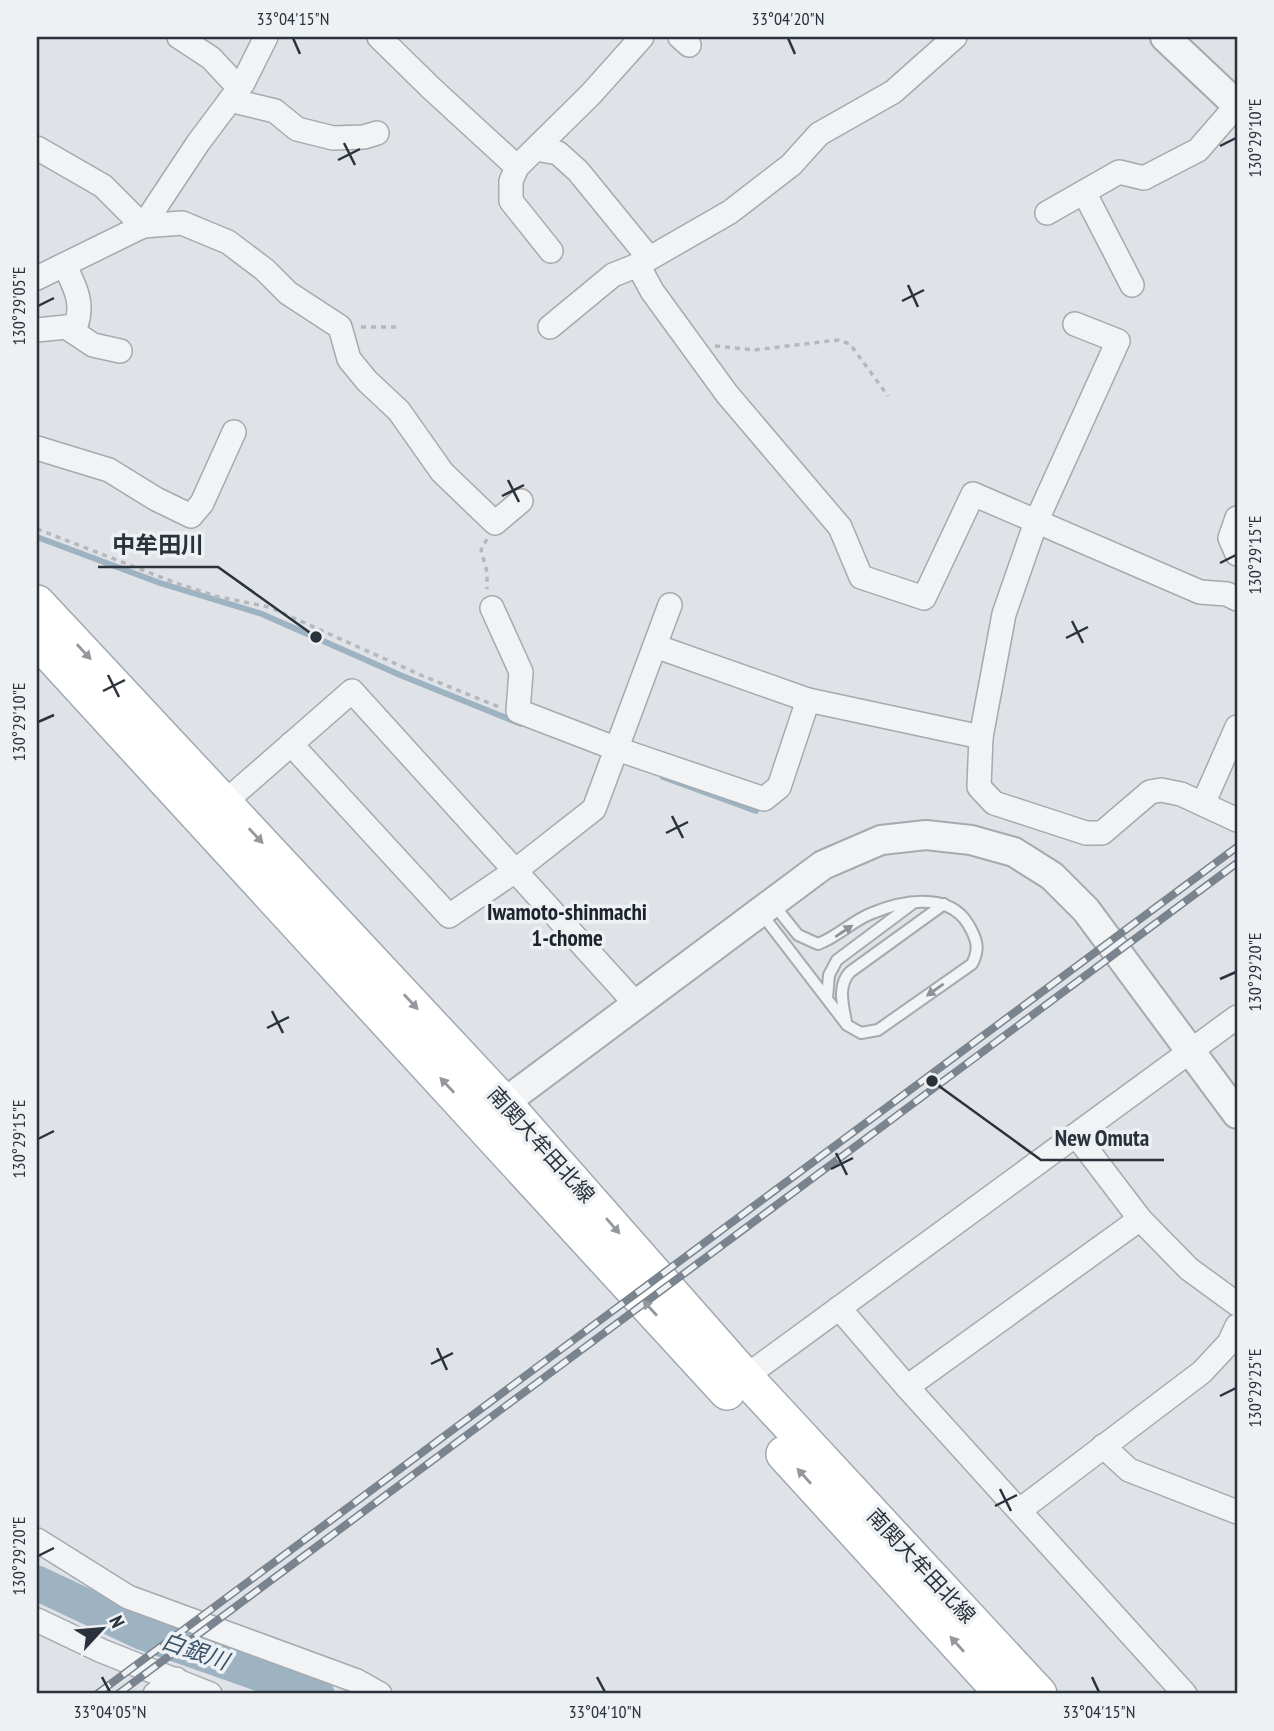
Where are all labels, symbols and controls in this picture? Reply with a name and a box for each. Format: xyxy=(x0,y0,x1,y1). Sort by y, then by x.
text: 33°04'15"N xyxy=(257,7,329,30)
text: 33°04'20"N xyxy=(752,7,824,30)
text: 130°29'10"E xyxy=(1243,99,1266,177)
text: 130°29'05"E xyxy=(7,267,30,345)
text: 130°29'15"E xyxy=(1243,516,1266,594)
callout: 中牟田川 xyxy=(98,523,218,567)
text: 中牟田川 xyxy=(112,530,204,559)
one-way arrow xyxy=(75,643,91,660)
text: 130°29'10"E xyxy=(7,683,30,761)
one-way arrow xyxy=(248,827,264,844)
district label: Iwamoto-shinmachi 1-chome xyxy=(487,897,647,952)
one-way arrow xyxy=(835,924,853,938)
text: 130°29'20"E xyxy=(1243,933,1266,1011)
one-way arrow xyxy=(926,983,944,997)
one-way arrow xyxy=(403,993,419,1011)
one-way arrow xyxy=(440,1077,456,1094)
street label: 南関大牟田北線 xyxy=(482,1081,601,1208)
text: 130°29'15"E xyxy=(7,1100,30,1178)
callout: New Omuta xyxy=(1041,1116,1164,1160)
text: New Omuta xyxy=(1055,1123,1149,1152)
one-way arrow xyxy=(605,1217,621,1235)
one-way arrow xyxy=(643,1299,659,1316)
text: 130°29'25"E xyxy=(1243,1349,1266,1427)
one-way arrow xyxy=(796,1468,812,1485)
street label: 南関大牟田北線 xyxy=(861,1503,981,1629)
text: 130°29'20"E xyxy=(7,1517,30,1595)
north arrow xyxy=(66,1594,136,1664)
text: N xyxy=(104,1612,130,1631)
water label: 白銀川 xyxy=(158,1626,235,1676)
one-way arrow xyxy=(949,1635,965,1653)
text: 33°04'05"N xyxy=(74,1700,146,1723)
text: 33°04'10"N xyxy=(569,1700,641,1723)
text: 33°04'15"N xyxy=(1063,1700,1135,1723)

